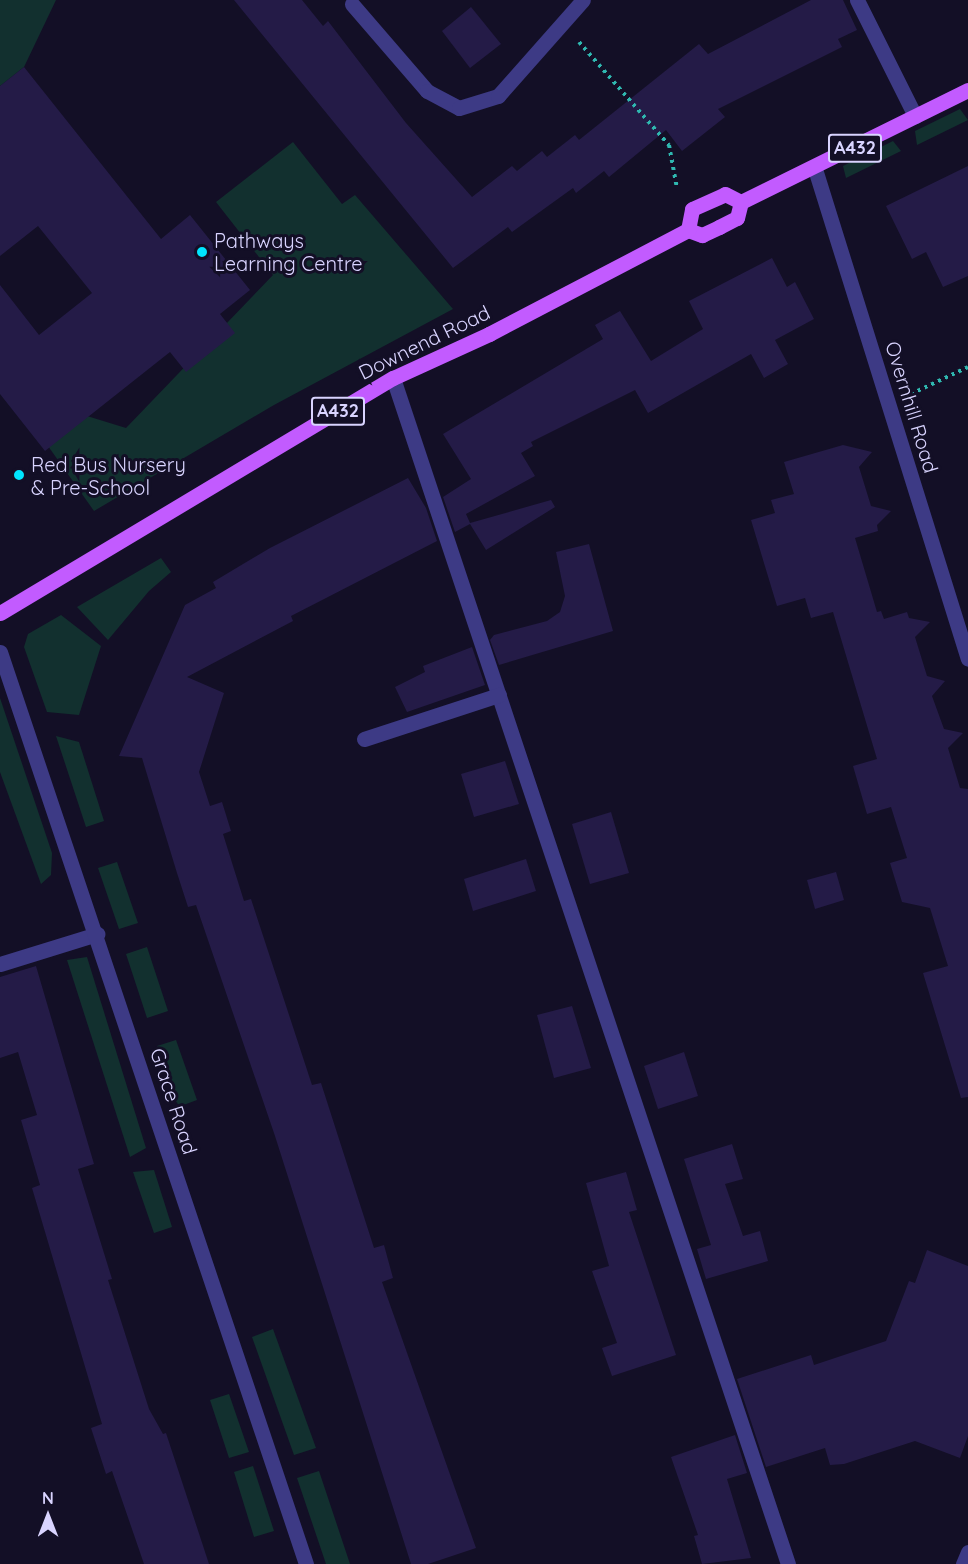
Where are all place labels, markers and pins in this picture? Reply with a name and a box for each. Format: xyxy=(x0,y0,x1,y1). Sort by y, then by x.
place label: Pathways Learning Centre xyxy=(214,228,362,275)
marker: Pathways Learning Centre xyxy=(195,245,209,259)
place label: Red Bus Nursery & Pre-School xyxy=(31,452,186,499)
marker: Red Bus Nursery & Pre-School xyxy=(12,468,26,482)

